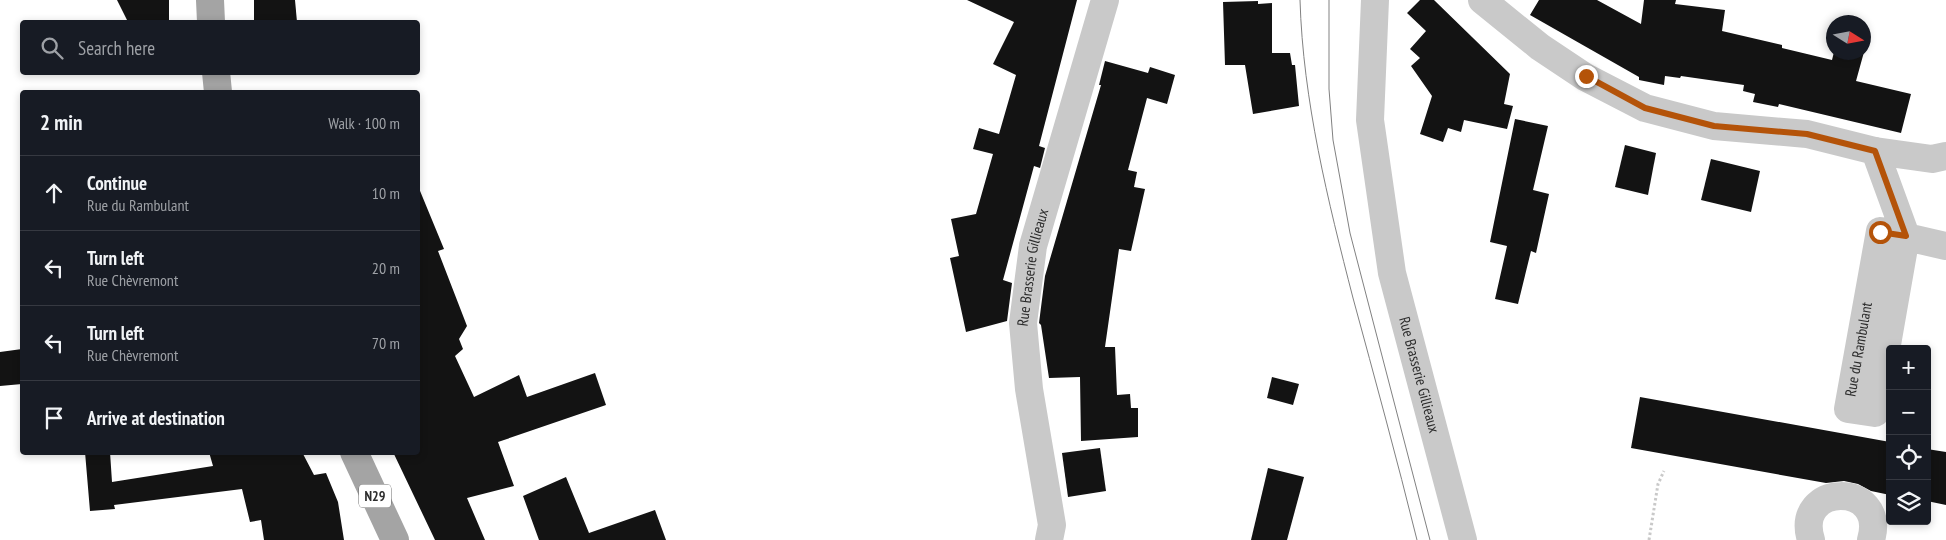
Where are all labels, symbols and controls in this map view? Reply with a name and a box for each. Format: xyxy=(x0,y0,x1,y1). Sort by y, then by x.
north arrow xyxy=(1826,15,1871,60)
search box xyxy=(20,20,420,75)
icon: search xyxy=(38,34,66,62)
text: Search here xyxy=(78,36,155,60)
route end xyxy=(1575,65,1598,88)
text: 2 min xyxy=(40,109,82,136)
text: Walk · 100 m xyxy=(328,113,400,133)
text: Continue xyxy=(87,171,147,195)
icon: ahead xyxy=(40,179,68,207)
text: 10 m xyxy=(372,183,400,203)
text: Rue du Rambulant xyxy=(87,195,189,215)
street label: Rue Brasserie Gillieaux xyxy=(1013,206,1052,327)
route start xyxy=(1869,221,1892,244)
text: Turn left xyxy=(87,246,144,270)
icon: left xyxy=(40,254,68,282)
text: 20 m xyxy=(372,258,400,278)
text: Rue Chèvremont xyxy=(87,270,178,290)
street label: Rue du Rambulant xyxy=(1840,301,1876,398)
street label: Rue Brasserie Gillieaux xyxy=(1395,315,1444,435)
text: Turn left xyxy=(87,321,144,345)
icon: left xyxy=(40,329,68,357)
text: 70 m xyxy=(372,333,400,353)
text: Rue Chèvremont xyxy=(87,345,178,365)
map controls xyxy=(1886,345,1931,525)
button: + xyxy=(1886,345,1931,390)
button: − xyxy=(1886,390,1931,435)
icon: arrive xyxy=(40,404,68,432)
text: Arrive at destination xyxy=(87,406,225,430)
button: locate xyxy=(1886,435,1931,480)
button: layers xyxy=(1886,480,1931,525)
road number: N29 xyxy=(359,484,391,508)

